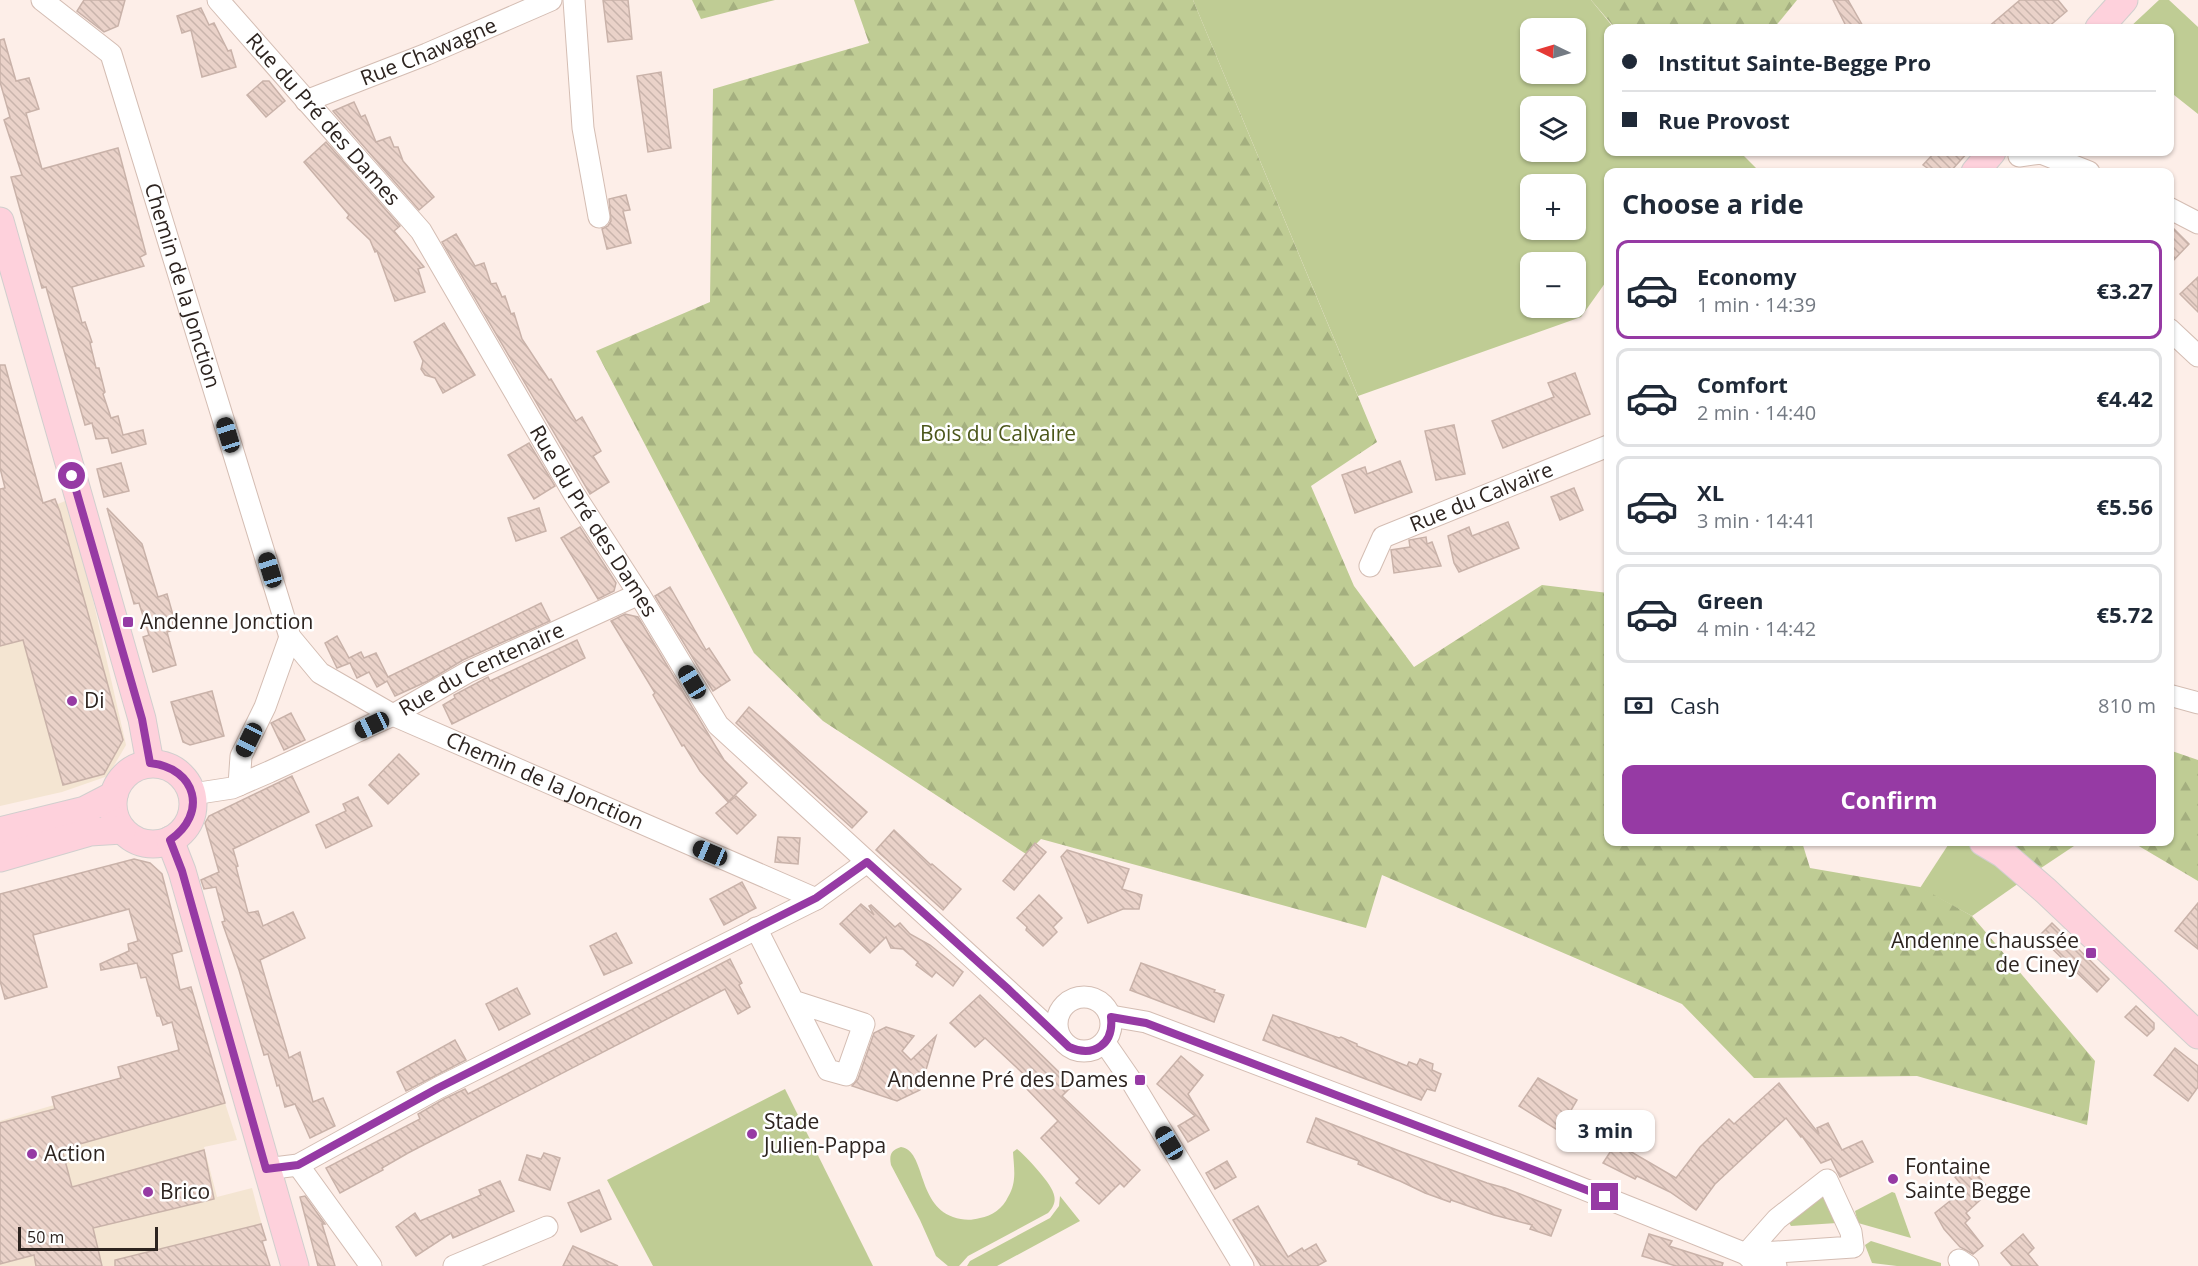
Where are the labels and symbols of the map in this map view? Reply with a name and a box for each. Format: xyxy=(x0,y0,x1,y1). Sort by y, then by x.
street label: Rue Chawagne xyxy=(356,10,501,92)
north arrow xyxy=(1520,18,1586,84)
street label: Rue du Pré des Dames xyxy=(240,26,407,211)
street label: Chemin de la Jonction xyxy=(138,179,228,391)
car xyxy=(214,415,242,455)
park label: Bois du Calvaire xyxy=(920,419,1076,447)
street label: Rue du Pré des Dames xyxy=(524,420,665,622)
street label: Rue du Calvaire xyxy=(1405,455,1557,538)
route start xyxy=(58,462,85,489)
car xyxy=(256,550,284,590)
place label: Andenne Jonction xyxy=(140,607,313,635)
marker: Andenne Jonction xyxy=(121,615,135,629)
street label: Rue du Centenaire xyxy=(393,615,568,722)
car xyxy=(675,662,709,702)
place label: Di xyxy=(84,686,105,714)
marker: Di xyxy=(65,694,79,708)
car xyxy=(352,709,392,741)
car xyxy=(233,720,265,760)
street label: Chemin de la Jonction xyxy=(442,725,648,835)
car xyxy=(690,838,730,868)
place label: Andenne Chaussée de Ciney xyxy=(1891,926,2079,978)
marker: Andenne Chaussée de Ciney xyxy=(2084,946,2098,960)
place label: Andenne Pré des Dames xyxy=(887,1065,1128,1093)
marker: Andenne Pré des Dames xyxy=(1133,1073,1147,1087)
place label: Stade Julien-Pappa xyxy=(762,1107,886,1159)
callout: 3 min xyxy=(1556,1110,1654,1152)
car xyxy=(1152,1123,1186,1163)
marker: Stade Julien-Pappa xyxy=(745,1127,759,1141)
place label: Action xyxy=(44,1139,106,1167)
marker: Action xyxy=(25,1147,39,1161)
place label: Fontaine Sainte Begge xyxy=(1905,1152,2031,1204)
marker: Fontaine Sainte Begge xyxy=(1886,1172,1900,1186)
place label: Brico xyxy=(160,1177,210,1205)
route end xyxy=(1591,1183,1618,1210)
marker: Brico xyxy=(141,1185,155,1199)
scale bar xyxy=(18,1224,158,1252)

